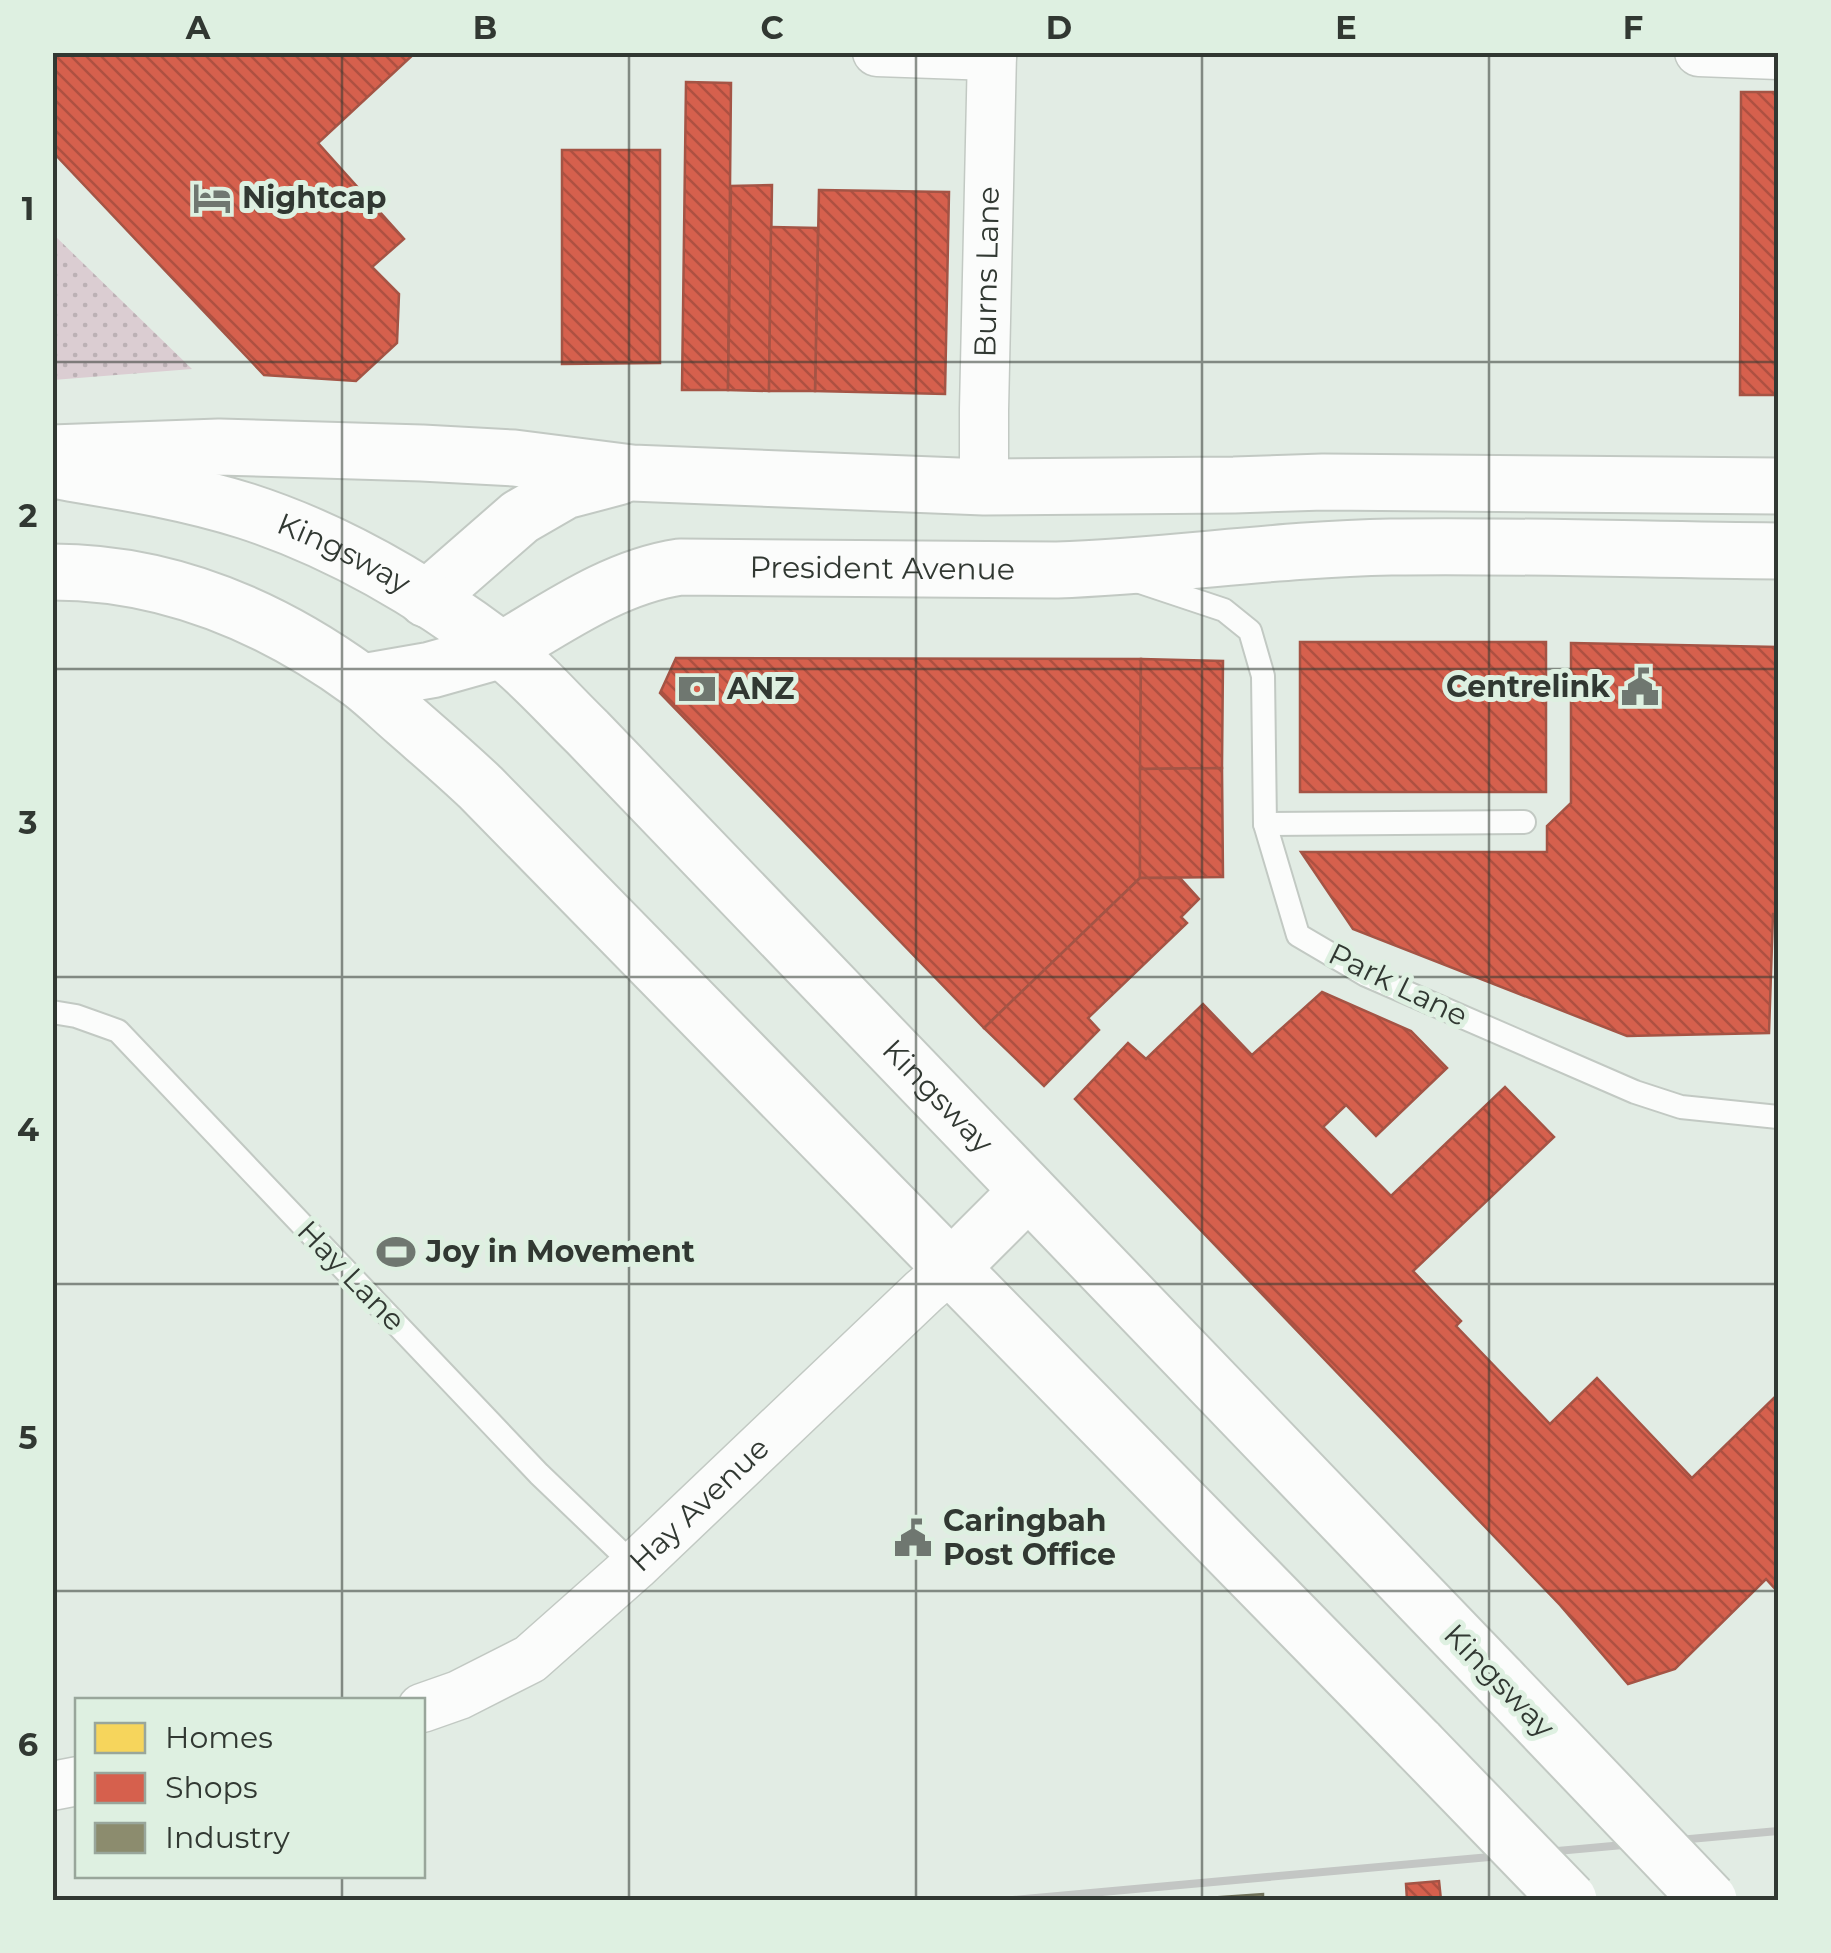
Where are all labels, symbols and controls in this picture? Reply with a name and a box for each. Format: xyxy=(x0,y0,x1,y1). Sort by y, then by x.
text: A xyxy=(185,8,211,47)
text: B xyxy=(473,8,497,47)
text: C xyxy=(760,8,784,47)
text: D xyxy=(1046,8,1072,47)
text: E xyxy=(1335,8,1357,47)
text: F xyxy=(1623,8,1643,47)
hotel icon: Nightcap xyxy=(191,177,233,219)
place label: Nightcap xyxy=(242,179,387,216)
street label: Burns Lane xyxy=(966,186,1007,358)
text: 1 xyxy=(22,189,34,228)
text: 2 xyxy=(19,496,37,535)
street label: Kingsway xyxy=(272,505,418,602)
street label: President Avenue xyxy=(749,549,1015,588)
public building icon: Centrelink xyxy=(1619,666,1661,708)
bank icon: ANZ xyxy=(676,668,718,710)
place label: Centrelink xyxy=(1446,668,1610,705)
place label: ANZ xyxy=(726,670,794,707)
text: 3 xyxy=(18,803,37,842)
street label: Park Lane xyxy=(1323,935,1474,1034)
street label: Kingsway xyxy=(875,1032,1002,1161)
text: 4 xyxy=(17,1110,39,1149)
street label: Hay Lane xyxy=(290,1213,413,1339)
sports icon: Joy in Movement xyxy=(375,1231,417,1273)
place label: Joy in Movement xyxy=(425,1233,695,1270)
text: 5 xyxy=(18,1418,38,1457)
street label: Hay Avenue xyxy=(622,1429,777,1579)
place label: Caringbah Post Office xyxy=(943,1502,1116,1573)
public building icon: Caringbah Post Office xyxy=(892,1517,934,1559)
street label: Kingsway xyxy=(1436,1616,1563,1746)
legend xyxy=(75,1698,425,1878)
text: Homes xyxy=(165,1719,273,1756)
text: 6 xyxy=(18,1725,38,1764)
text: Shops xyxy=(165,1769,258,1806)
text: Industry xyxy=(165,1819,290,1856)

